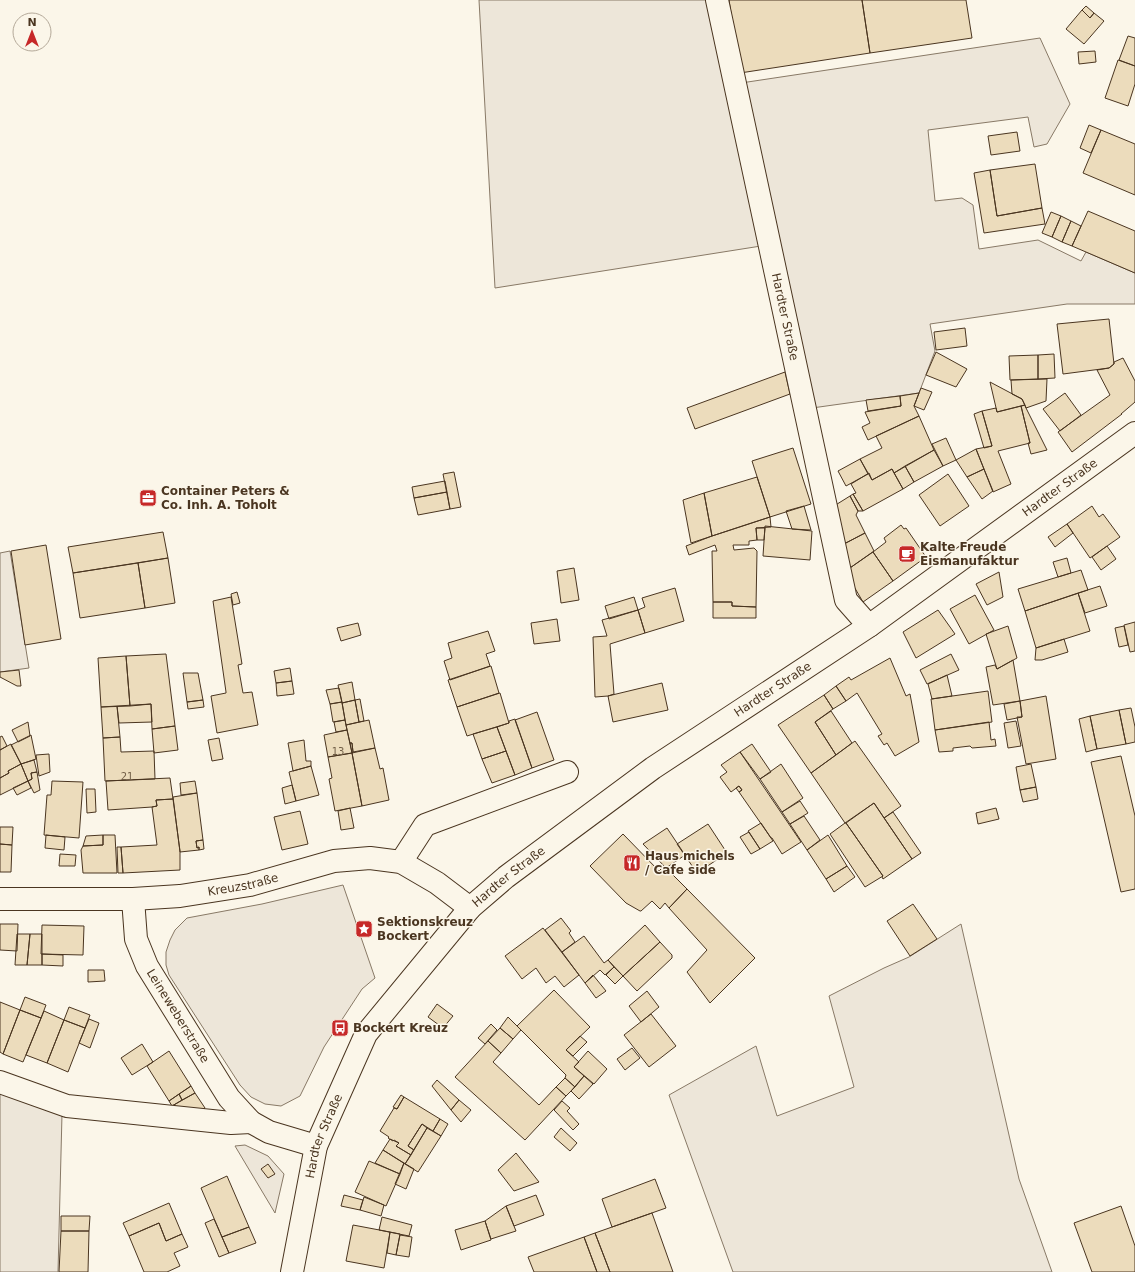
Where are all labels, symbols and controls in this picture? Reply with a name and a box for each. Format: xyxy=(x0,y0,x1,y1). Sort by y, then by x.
north arrow xyxy=(12,12,52,52)
text: N xyxy=(27,16,37,29)
street label: Hardter Straße xyxy=(769,272,801,362)
street label: Hardter Straße xyxy=(1020,456,1100,519)
place label: Container Peters & Co. Inh. A. Toholt xyxy=(161,484,290,512)
office icon: Container Peters & Co. Inh. A. Toholt xyxy=(138,488,158,508)
place label: Kalte Freude Eismanufaktur xyxy=(920,540,1019,568)
cafe icon: Kalte Freude Eismanufaktur xyxy=(897,544,917,564)
street label: Hardter Straße xyxy=(732,659,814,720)
house number: 13 xyxy=(332,746,344,757)
house number: 21 xyxy=(121,771,133,782)
street label: Hardter Straße xyxy=(469,843,548,910)
place label: Haus michels / Cafe side xyxy=(645,849,735,877)
restaurant icon: Haus michels / Cafe side xyxy=(622,853,642,873)
street label: Kreuzstraße xyxy=(206,870,280,899)
place label: Sektionskreuz Bockert xyxy=(377,915,473,943)
place icon: Sektionskreuz Bockert xyxy=(354,919,374,939)
street label: Leineweberstraße xyxy=(144,966,212,1065)
bus stop icon: Bockert Kreuz xyxy=(330,1018,350,1038)
place label: Bockert Kreuz xyxy=(353,1021,448,1035)
street label: Hardter Straße xyxy=(303,1092,345,1180)

